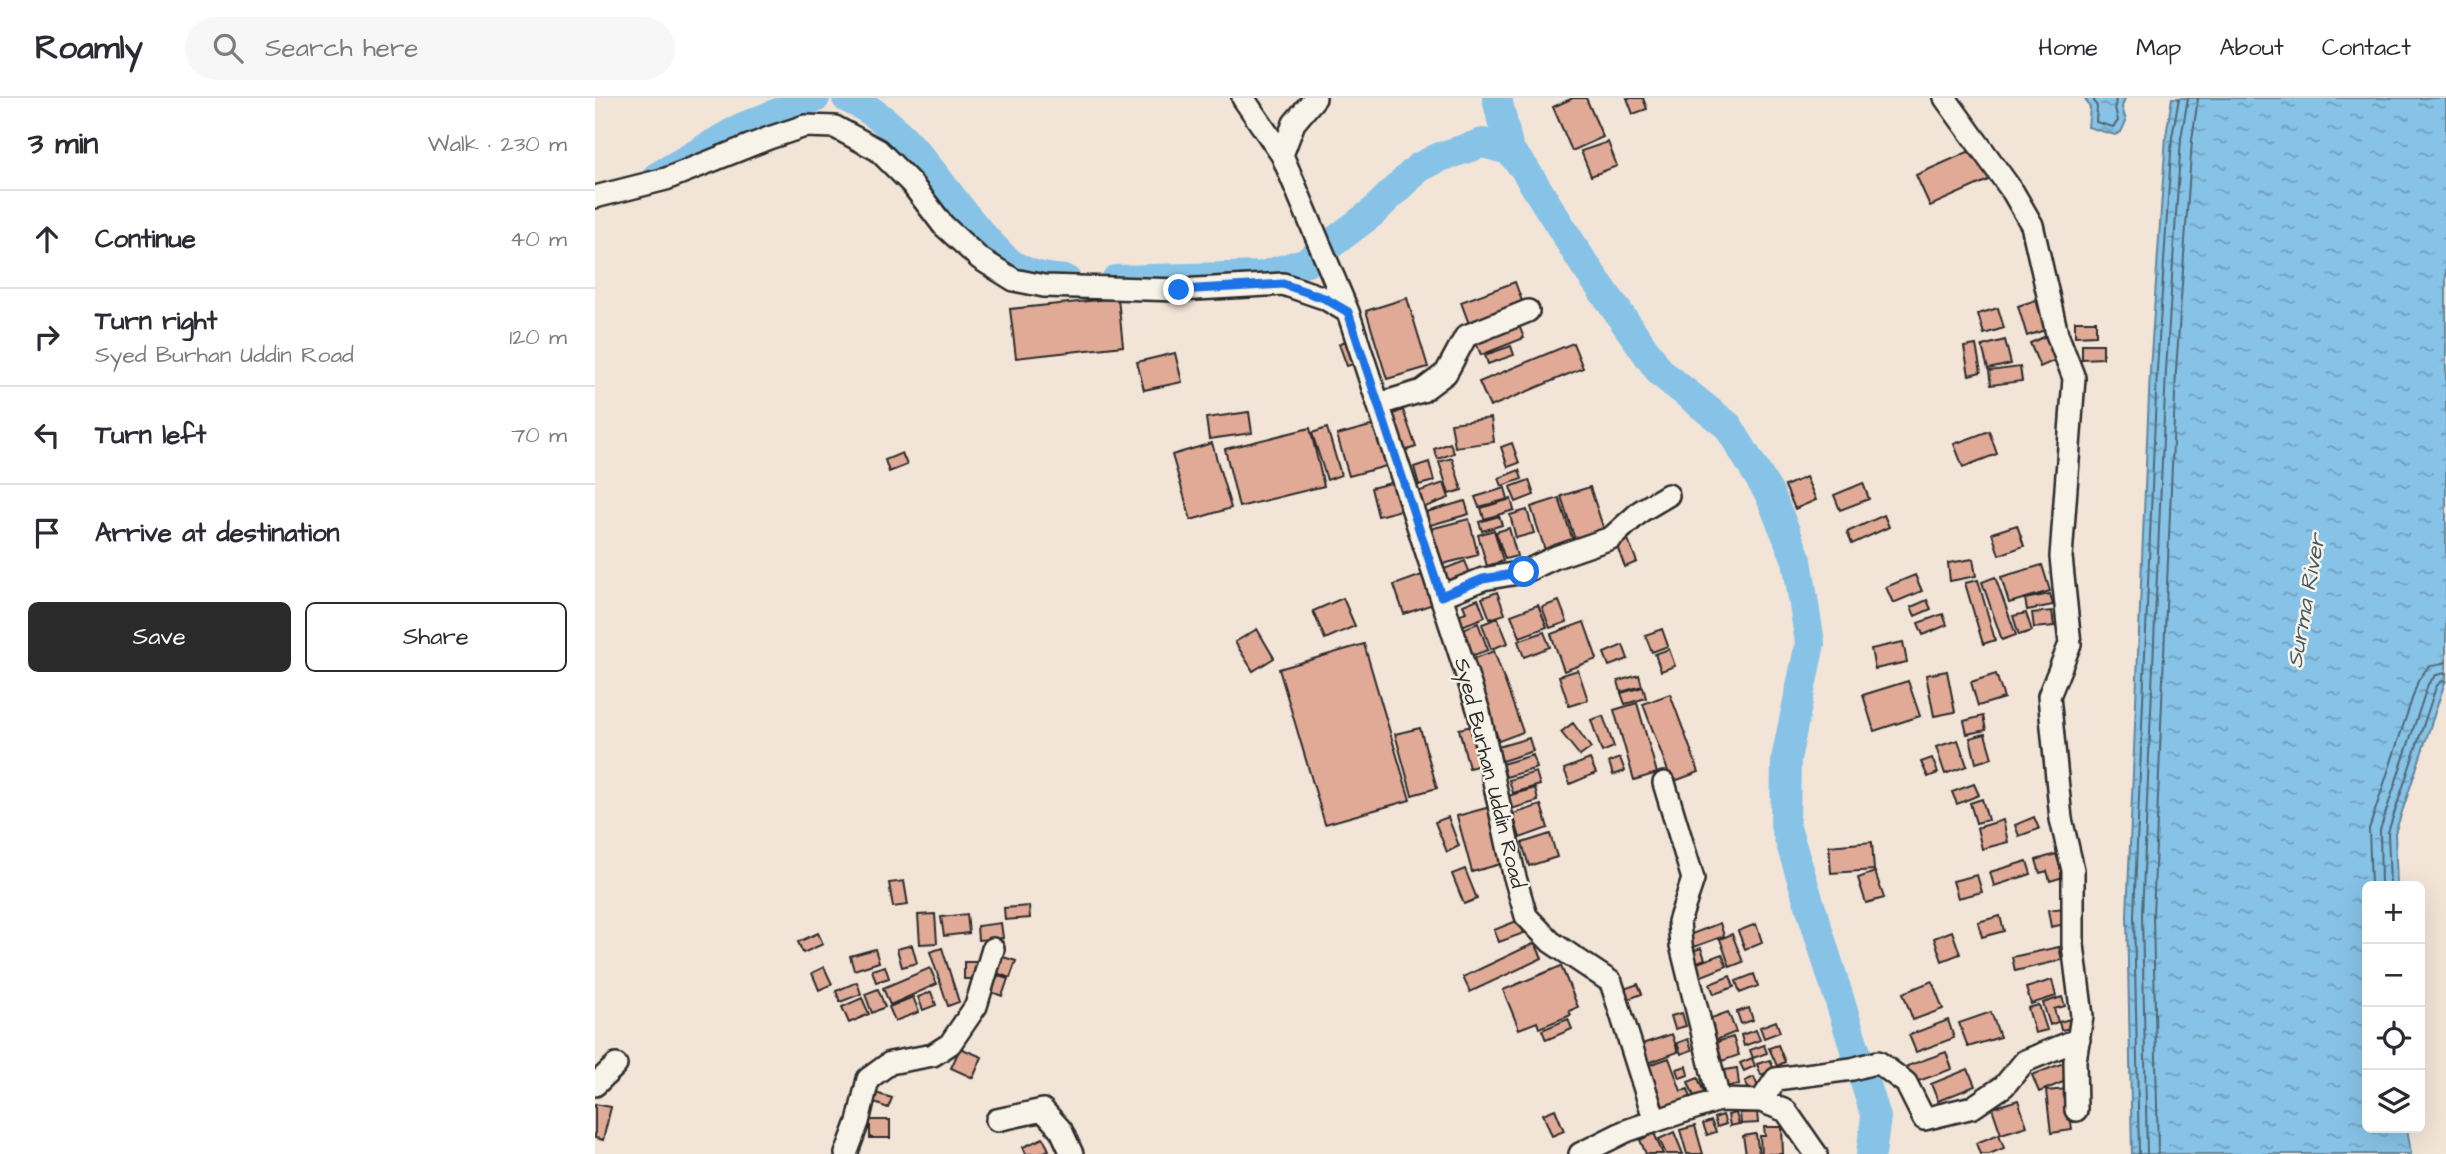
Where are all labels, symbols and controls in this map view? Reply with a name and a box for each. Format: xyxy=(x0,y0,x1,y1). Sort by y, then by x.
search box xyxy=(185,17,675,80)
text: Roamly xyxy=(35,25,143,71)
icon: search xyxy=(209,29,247,67)
text: Search here xyxy=(265,30,418,66)
text: Home xyxy=(2038,31,2098,65)
text: Map xyxy=(2136,31,2181,65)
text: About xyxy=(2219,31,2284,65)
text: Contact xyxy=(2322,31,2411,65)
text: 3 min xyxy=(28,123,98,165)
text: Walk · 230 m xyxy=(428,128,567,160)
icon: ahead xyxy=(28,220,66,258)
text: Continue xyxy=(95,221,196,257)
text: 40 m xyxy=(510,223,567,255)
route end xyxy=(1163,274,1194,305)
text: Turn right xyxy=(95,303,217,339)
icon: right xyxy=(28,318,66,356)
text: 120 m xyxy=(509,321,567,353)
text: Syed Burhan Uddin Road xyxy=(95,339,354,371)
icon: left xyxy=(28,416,66,454)
text: Turn left xyxy=(95,417,206,453)
text: 70 m xyxy=(511,419,567,451)
icon: arrive xyxy=(28,514,66,552)
text: Arrive at destination xyxy=(95,515,340,551)
water label: Surma River xyxy=(2279,530,2334,670)
route start xyxy=(1508,556,1539,587)
button: Save xyxy=(28,602,291,672)
button: Share xyxy=(305,602,567,672)
street label: Syed Burhan Uddin Road xyxy=(1445,655,1533,892)
map controls xyxy=(2362,881,2425,1133)
button: + xyxy=(2362,881,2425,944)
button: − xyxy=(2362,944,2425,1007)
button: locate xyxy=(2362,1007,2425,1070)
button: layers xyxy=(2362,1070,2425,1133)

